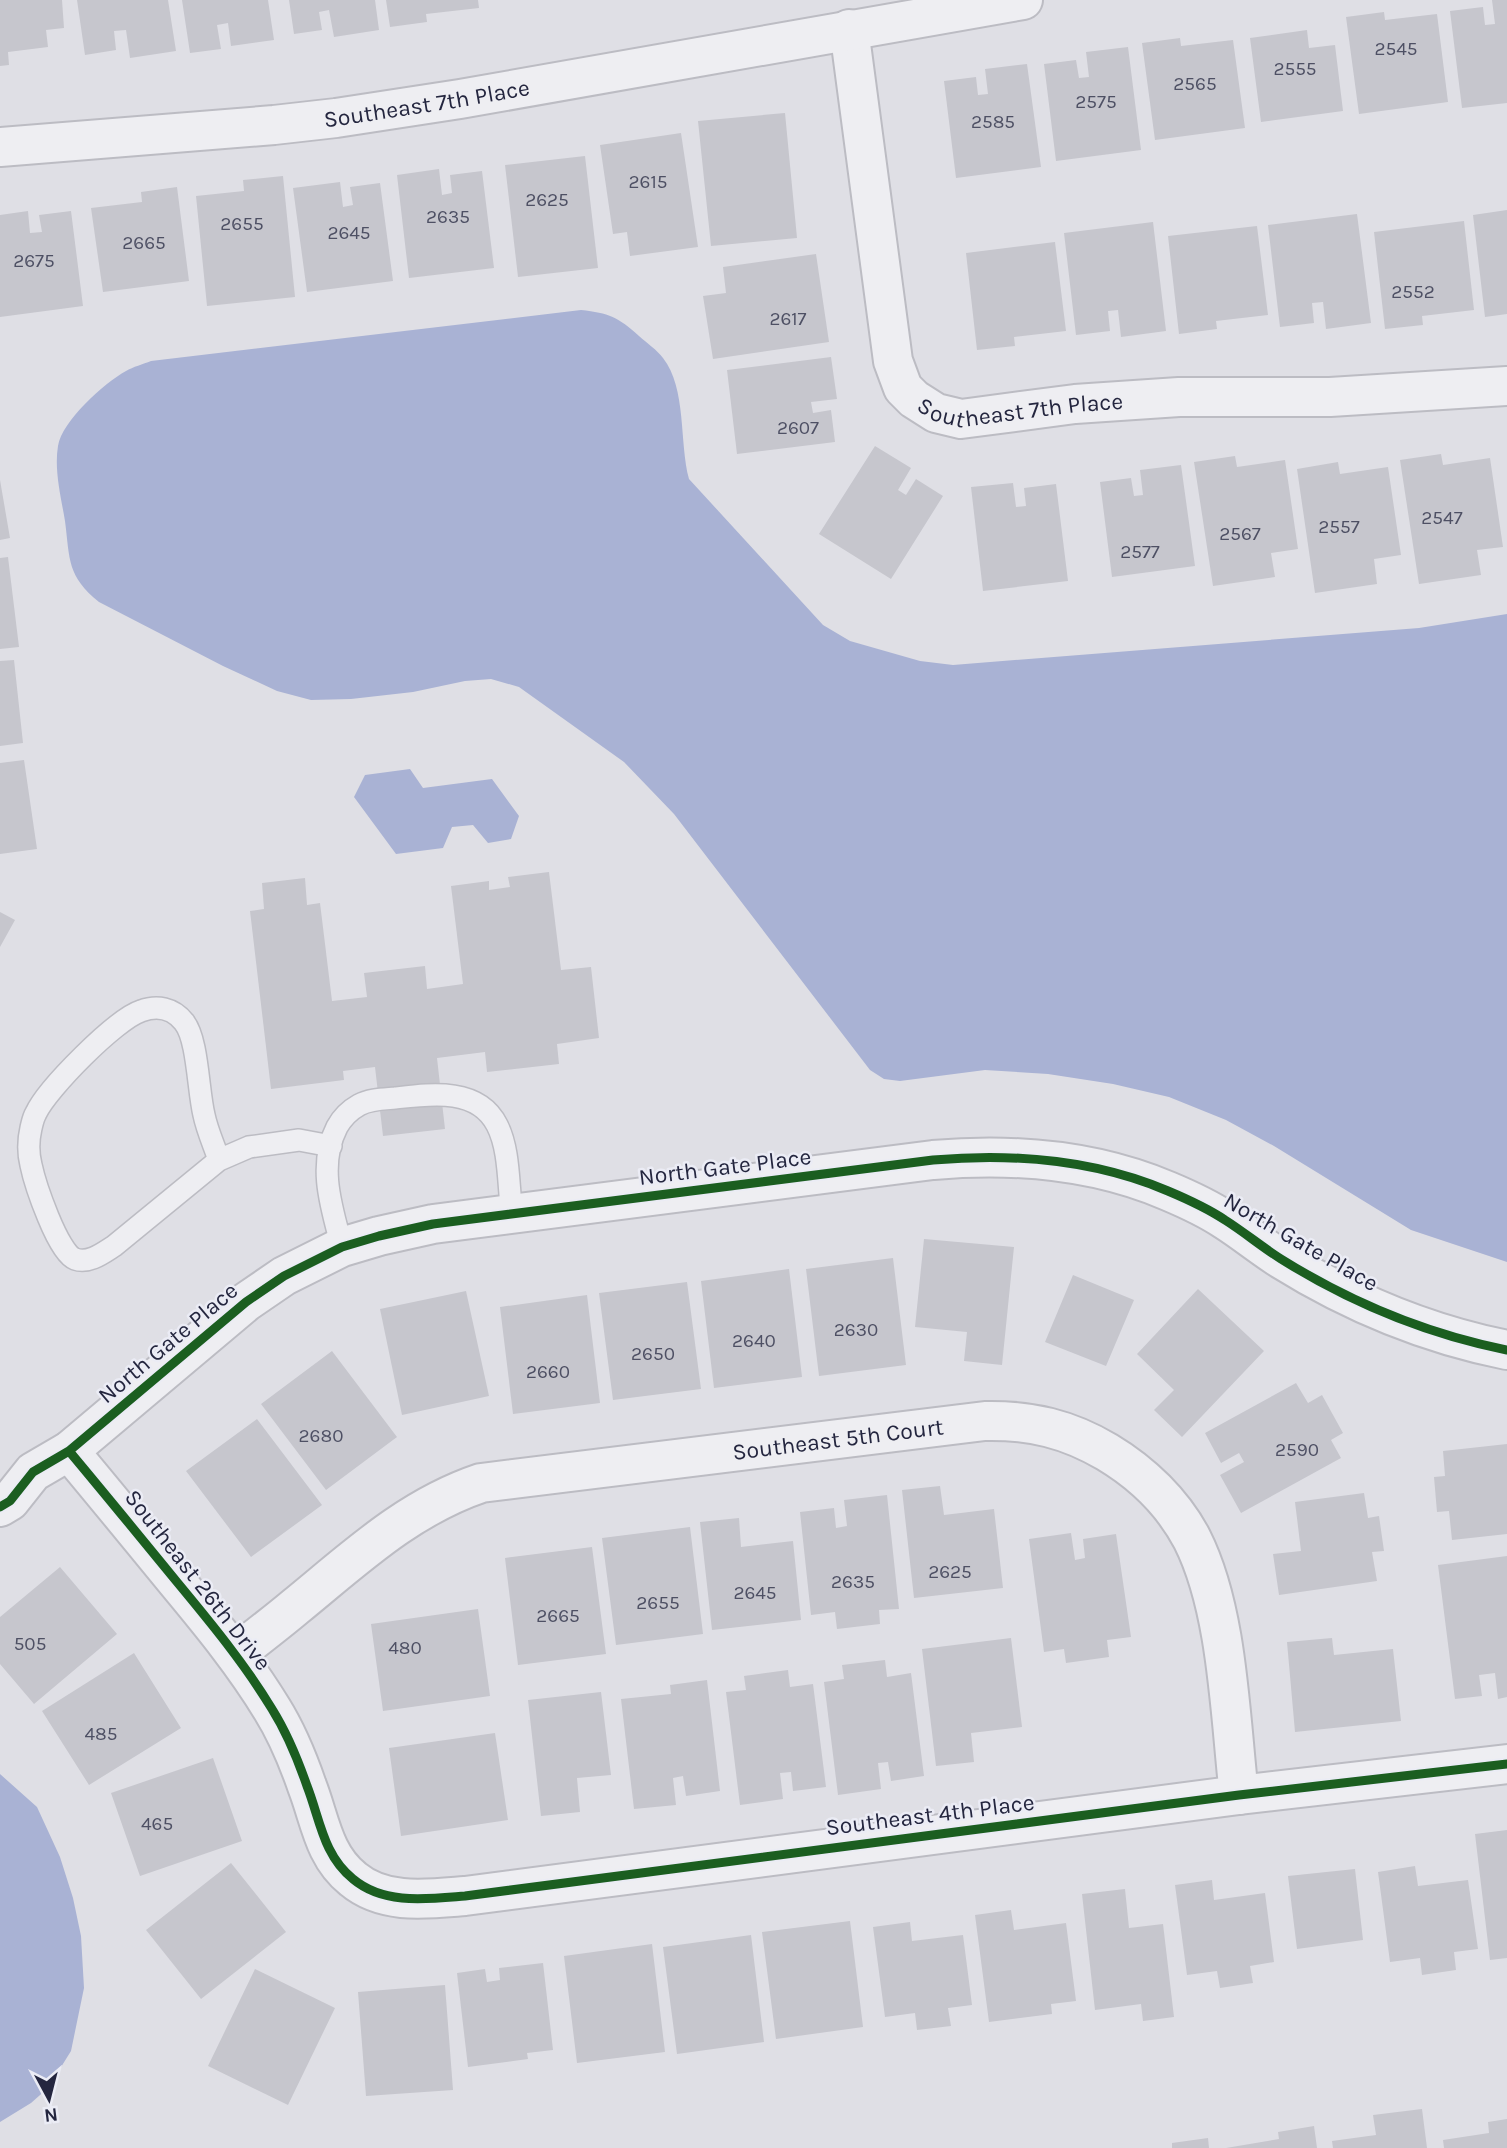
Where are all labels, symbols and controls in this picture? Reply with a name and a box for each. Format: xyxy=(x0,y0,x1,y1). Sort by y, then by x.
house number: 2545 xyxy=(1374,38,1418,60)
house number: 2555 xyxy=(1273,58,1317,80)
house number: 2565 xyxy=(1173,73,1217,95)
street label: Southeast 7th Place xyxy=(322,74,532,133)
house number: 2575 xyxy=(1075,91,1117,113)
house number: 2585 xyxy=(971,111,1015,133)
house number: 2615 xyxy=(629,171,667,193)
house number: 2625 xyxy=(525,189,569,211)
house number: 2635 xyxy=(426,206,470,228)
house number: 2655 xyxy=(220,213,264,235)
house number: 2645 xyxy=(327,222,371,244)
house number: 2665 xyxy=(122,232,166,254)
house number: 2675 xyxy=(13,250,55,272)
house number: 2552 xyxy=(1391,281,1435,303)
house number: 2617 xyxy=(769,308,807,330)
street label: Southeast 7th Place xyxy=(912,387,1124,433)
house number: 2607 xyxy=(777,417,819,439)
house number: 2547 xyxy=(1421,507,1463,529)
house number: 2557 xyxy=(1318,516,1360,538)
house number: 2567 xyxy=(1219,523,1261,545)
house number: 2577 xyxy=(1120,541,1160,563)
street label: North Gate Place xyxy=(637,1143,813,1191)
street label: North Gate Place xyxy=(1219,1187,1383,1297)
street label: North Gate Place xyxy=(93,1277,243,1409)
house number: 2630 xyxy=(834,1319,878,1341)
house number: 2640 xyxy=(732,1330,776,1352)
house number: 2650 xyxy=(631,1343,675,1365)
house number: 2660 xyxy=(526,1361,570,1383)
street label: Southeast 5th Court xyxy=(731,1413,945,1465)
house number: 2680 xyxy=(299,1425,343,1447)
house number: 2590 xyxy=(1275,1439,1319,1461)
street label: Southeast 26th Drive xyxy=(119,1484,277,1676)
house number: 2625 xyxy=(928,1561,972,1583)
house number: 2635 xyxy=(831,1571,875,1593)
house number: 2645 xyxy=(733,1582,777,1604)
house number: 2655 xyxy=(636,1592,680,1614)
house number: 2665 xyxy=(536,1605,580,1627)
house number: 505 xyxy=(14,1633,46,1655)
house number: 480 xyxy=(388,1637,422,1659)
house number: 485 xyxy=(84,1723,118,1745)
street label: Southeast 4th Place xyxy=(824,1789,1036,1841)
house number: 465 xyxy=(141,1813,173,1835)
north arrow xyxy=(14,2064,84,2134)
text: N xyxy=(43,2103,59,2127)

